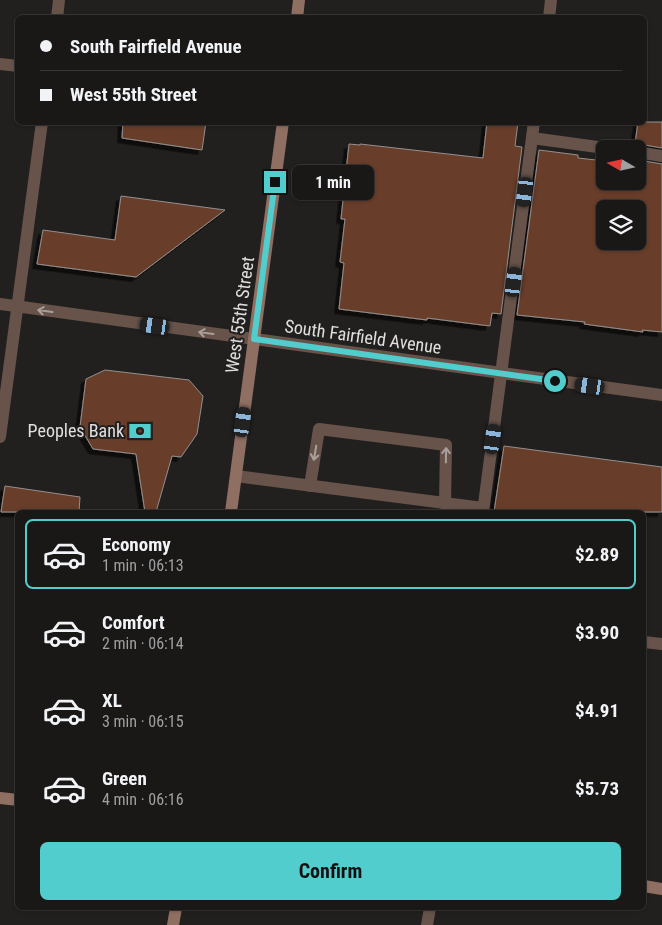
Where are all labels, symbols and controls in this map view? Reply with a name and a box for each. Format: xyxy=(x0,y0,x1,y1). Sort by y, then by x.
text: South Fairfield Avenue xyxy=(70,35,242,58)
text: West 55th Street xyxy=(70,83,197,106)
north arrow xyxy=(596,140,646,190)
map controls xyxy=(596,140,646,250)
callout: 1 min xyxy=(292,164,375,200)
route end xyxy=(264,171,286,193)
text: 1 min xyxy=(315,173,351,192)
car xyxy=(515,176,534,208)
button: layers xyxy=(596,200,646,250)
street label: West 55th Street xyxy=(221,255,258,375)
car xyxy=(504,266,523,298)
one-way arrow xyxy=(37,305,53,315)
street label: South Fairfield Avenue xyxy=(283,315,443,358)
car xyxy=(139,316,170,336)
one-way arrow xyxy=(198,328,214,338)
route start xyxy=(544,370,566,392)
car xyxy=(574,376,605,396)
car xyxy=(233,406,252,438)
bank icon: Peoples Bank xyxy=(127,418,153,444)
place label: Peoples Bank xyxy=(28,420,124,441)
car xyxy=(483,423,502,455)
one-way arrow xyxy=(310,445,320,461)
one-way arrow xyxy=(441,447,451,464)
icon: car xyxy=(42,532,87,577)
text: Economy xyxy=(102,533,171,556)
text: $2.89 xyxy=(575,543,619,566)
text: 1 min · 06:13 xyxy=(102,556,184,575)
icon: car xyxy=(42,610,87,655)
text: Comfort xyxy=(102,611,165,634)
text: $3.90 xyxy=(575,621,619,644)
text: 2 min · 06:14 xyxy=(102,634,184,653)
icon: car xyxy=(42,688,87,733)
text: XL xyxy=(102,689,122,712)
text: $4.91 xyxy=(575,699,619,722)
text: 3 min · 06:15 xyxy=(102,712,184,731)
icon: car xyxy=(42,766,87,811)
text: Green xyxy=(102,767,147,790)
text: $5.73 xyxy=(575,777,619,800)
text: 4 min · 06:16 xyxy=(102,790,184,809)
button: Confirm xyxy=(40,842,621,900)

